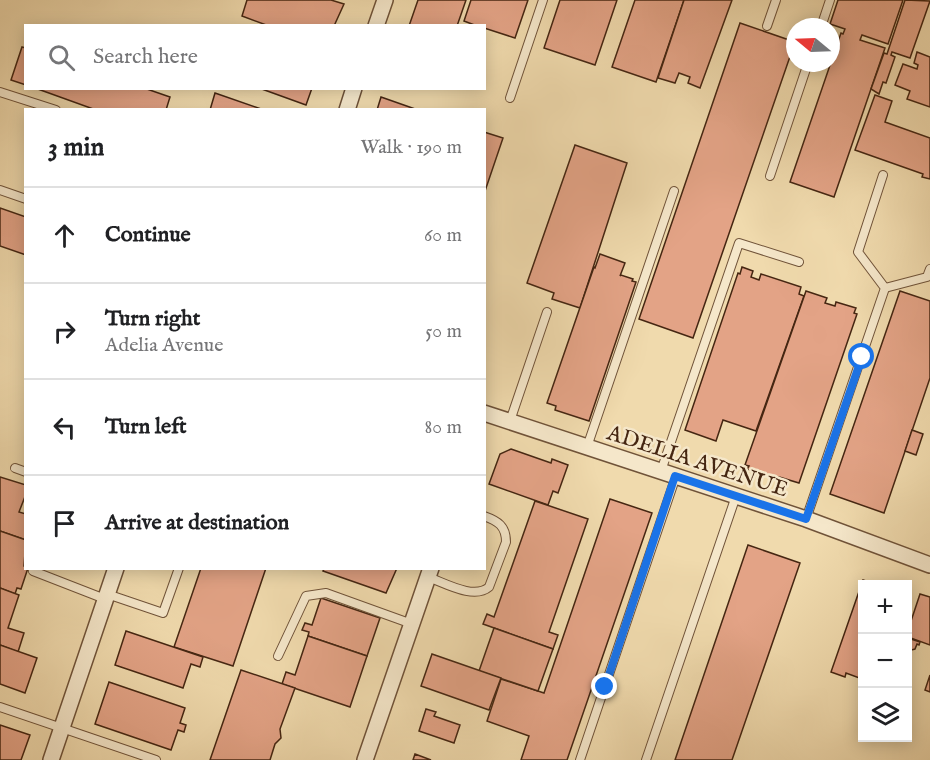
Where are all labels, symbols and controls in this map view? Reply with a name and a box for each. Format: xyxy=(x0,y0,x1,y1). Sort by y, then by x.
north arrow xyxy=(786,18,840,72)
search box xyxy=(24,24,486,90)
icon: search xyxy=(45,41,78,74)
text: Search here xyxy=(93,43,198,71)
text: 3 min xyxy=(48,131,104,164)
text: Walk · 190 m xyxy=(360,135,462,160)
icon: ahead xyxy=(48,219,81,252)
text: Continue xyxy=(105,221,191,249)
text: 60 m xyxy=(424,223,462,248)
text: Turn right xyxy=(105,305,200,333)
icon: right xyxy=(48,315,81,348)
text: 50 m xyxy=(425,319,462,344)
text: Adelia Avenue xyxy=(105,333,223,358)
route start xyxy=(848,343,874,369)
icon: left xyxy=(48,411,81,444)
text: Turn left xyxy=(105,413,187,441)
text: 80 m xyxy=(425,415,462,440)
street label: ADELIA AVENUE xyxy=(602,419,791,504)
icon: arrive xyxy=(48,507,81,540)
text: Arrive at destination xyxy=(105,509,289,537)
map controls xyxy=(858,580,912,742)
button: + xyxy=(858,580,912,634)
button: − xyxy=(858,634,912,688)
route end xyxy=(591,673,617,699)
button: layers xyxy=(858,688,912,742)

